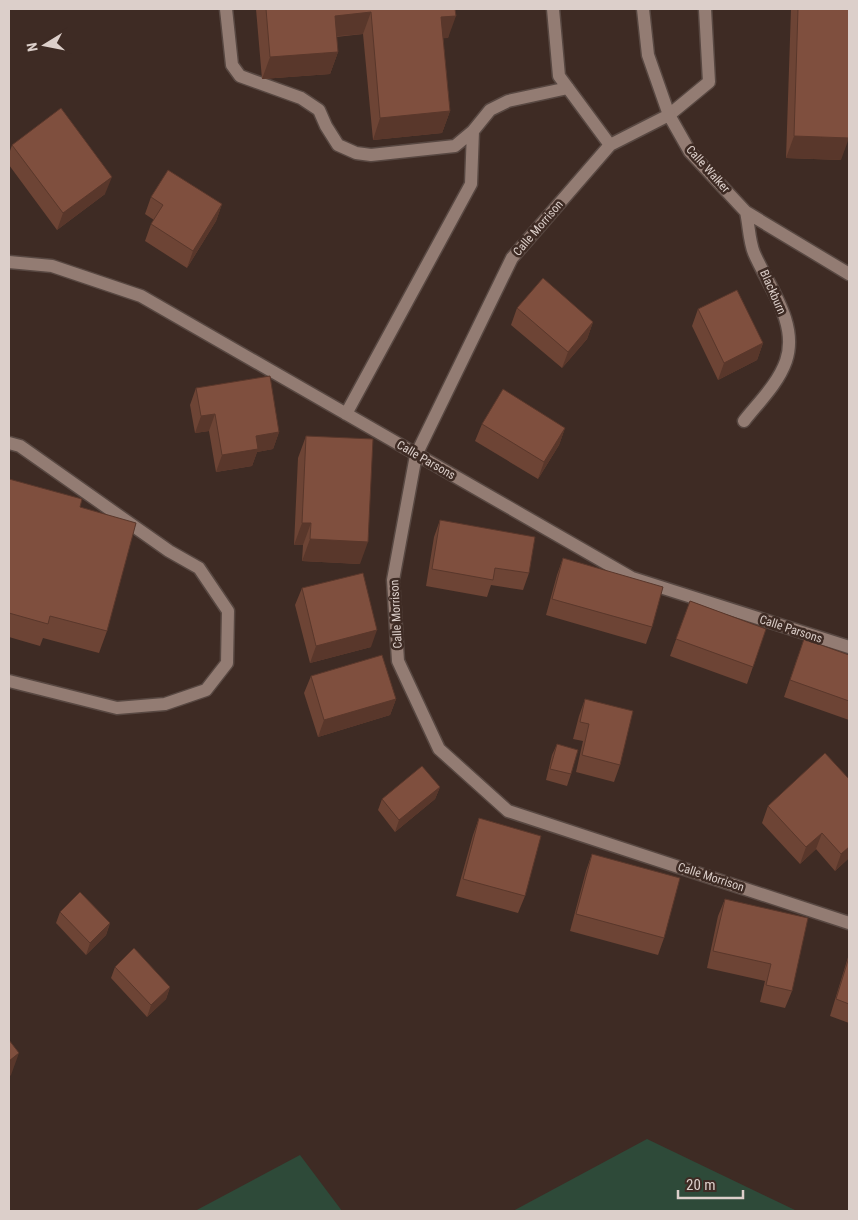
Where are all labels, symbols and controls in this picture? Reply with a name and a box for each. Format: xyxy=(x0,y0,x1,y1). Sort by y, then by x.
north arrow xyxy=(20,20,70,70)
text: N xyxy=(24,42,41,53)
street label: Calle Walker xyxy=(683,143,733,196)
street label: Calle Morrison xyxy=(510,197,566,259)
street label: Blackburn xyxy=(757,268,789,317)
street label: Calle Parsons xyxy=(394,438,458,482)
street label: Calle Morrison xyxy=(387,579,405,649)
street label: Calle Parsons xyxy=(758,612,824,646)
street label: Calle Morrison xyxy=(676,860,746,894)
scale bar xyxy=(678,1168,743,1200)
text: 20 m xyxy=(686,1176,716,1194)

